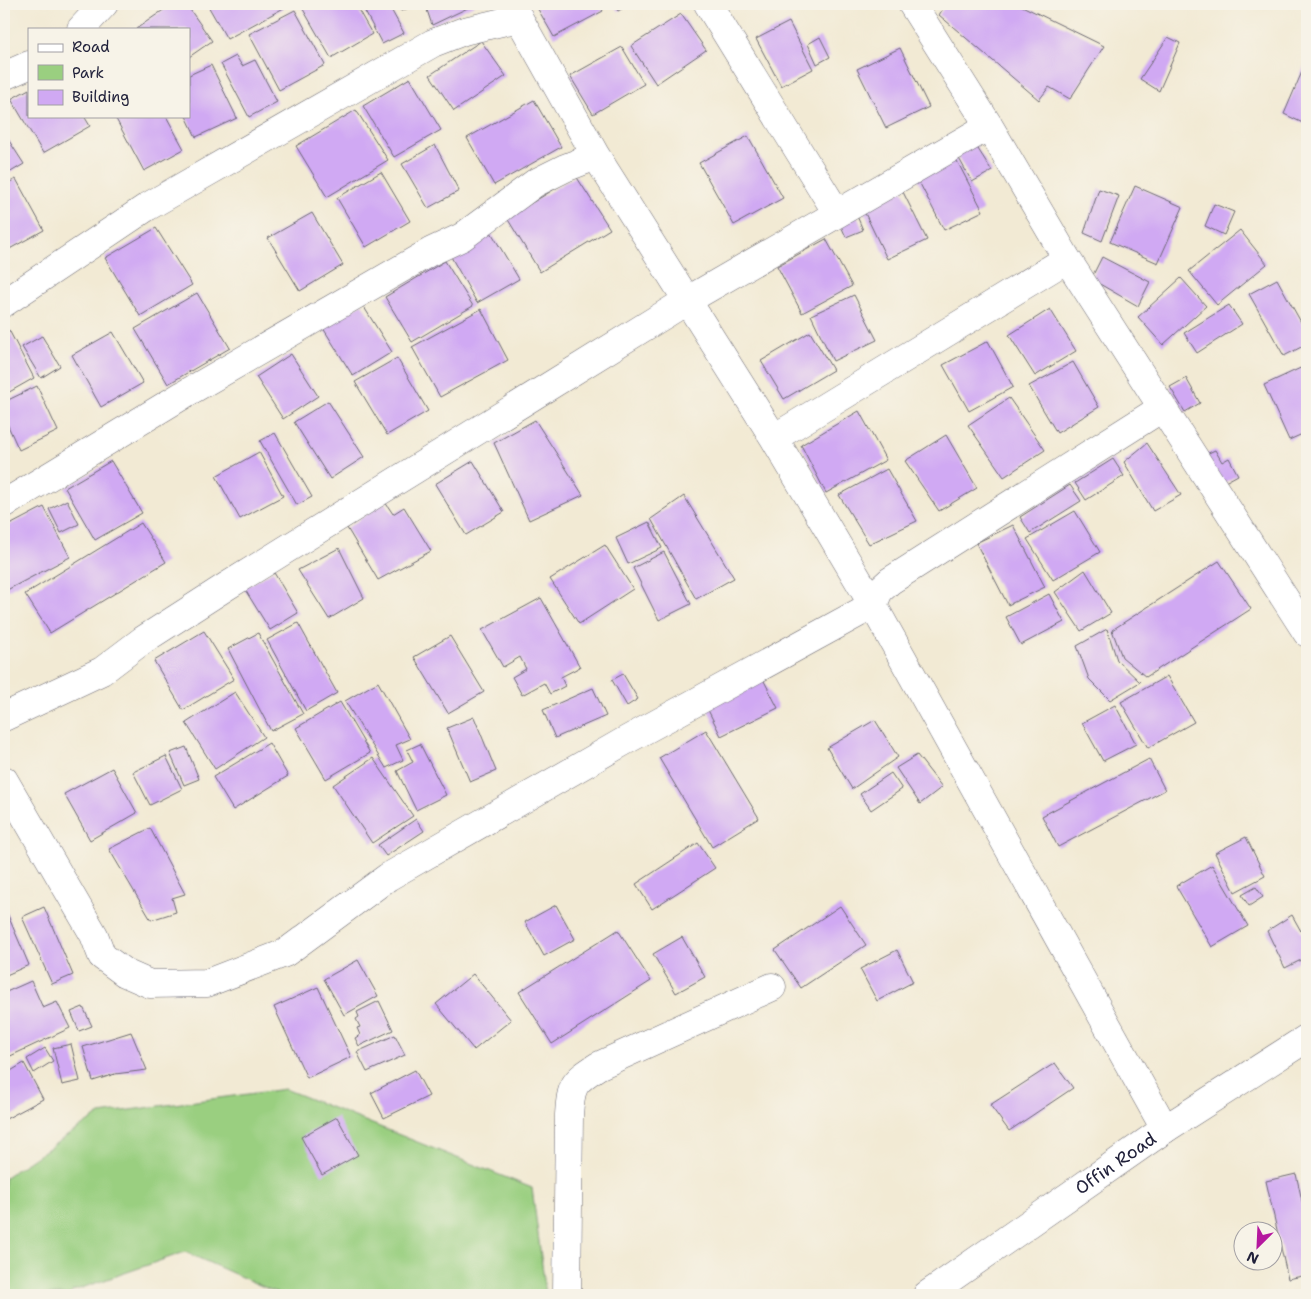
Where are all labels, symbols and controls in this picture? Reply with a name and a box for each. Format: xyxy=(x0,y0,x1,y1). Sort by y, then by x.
legend xyxy=(28,28,190,118)
text: Road xyxy=(72,37,110,57)
text: Park xyxy=(72,63,104,83)
text: Building xyxy=(72,87,129,107)
street label: Offin Road xyxy=(1070,1127,1161,1200)
north arrow xyxy=(1234,1222,1284,1272)
text: N xyxy=(1244,1247,1261,1268)

